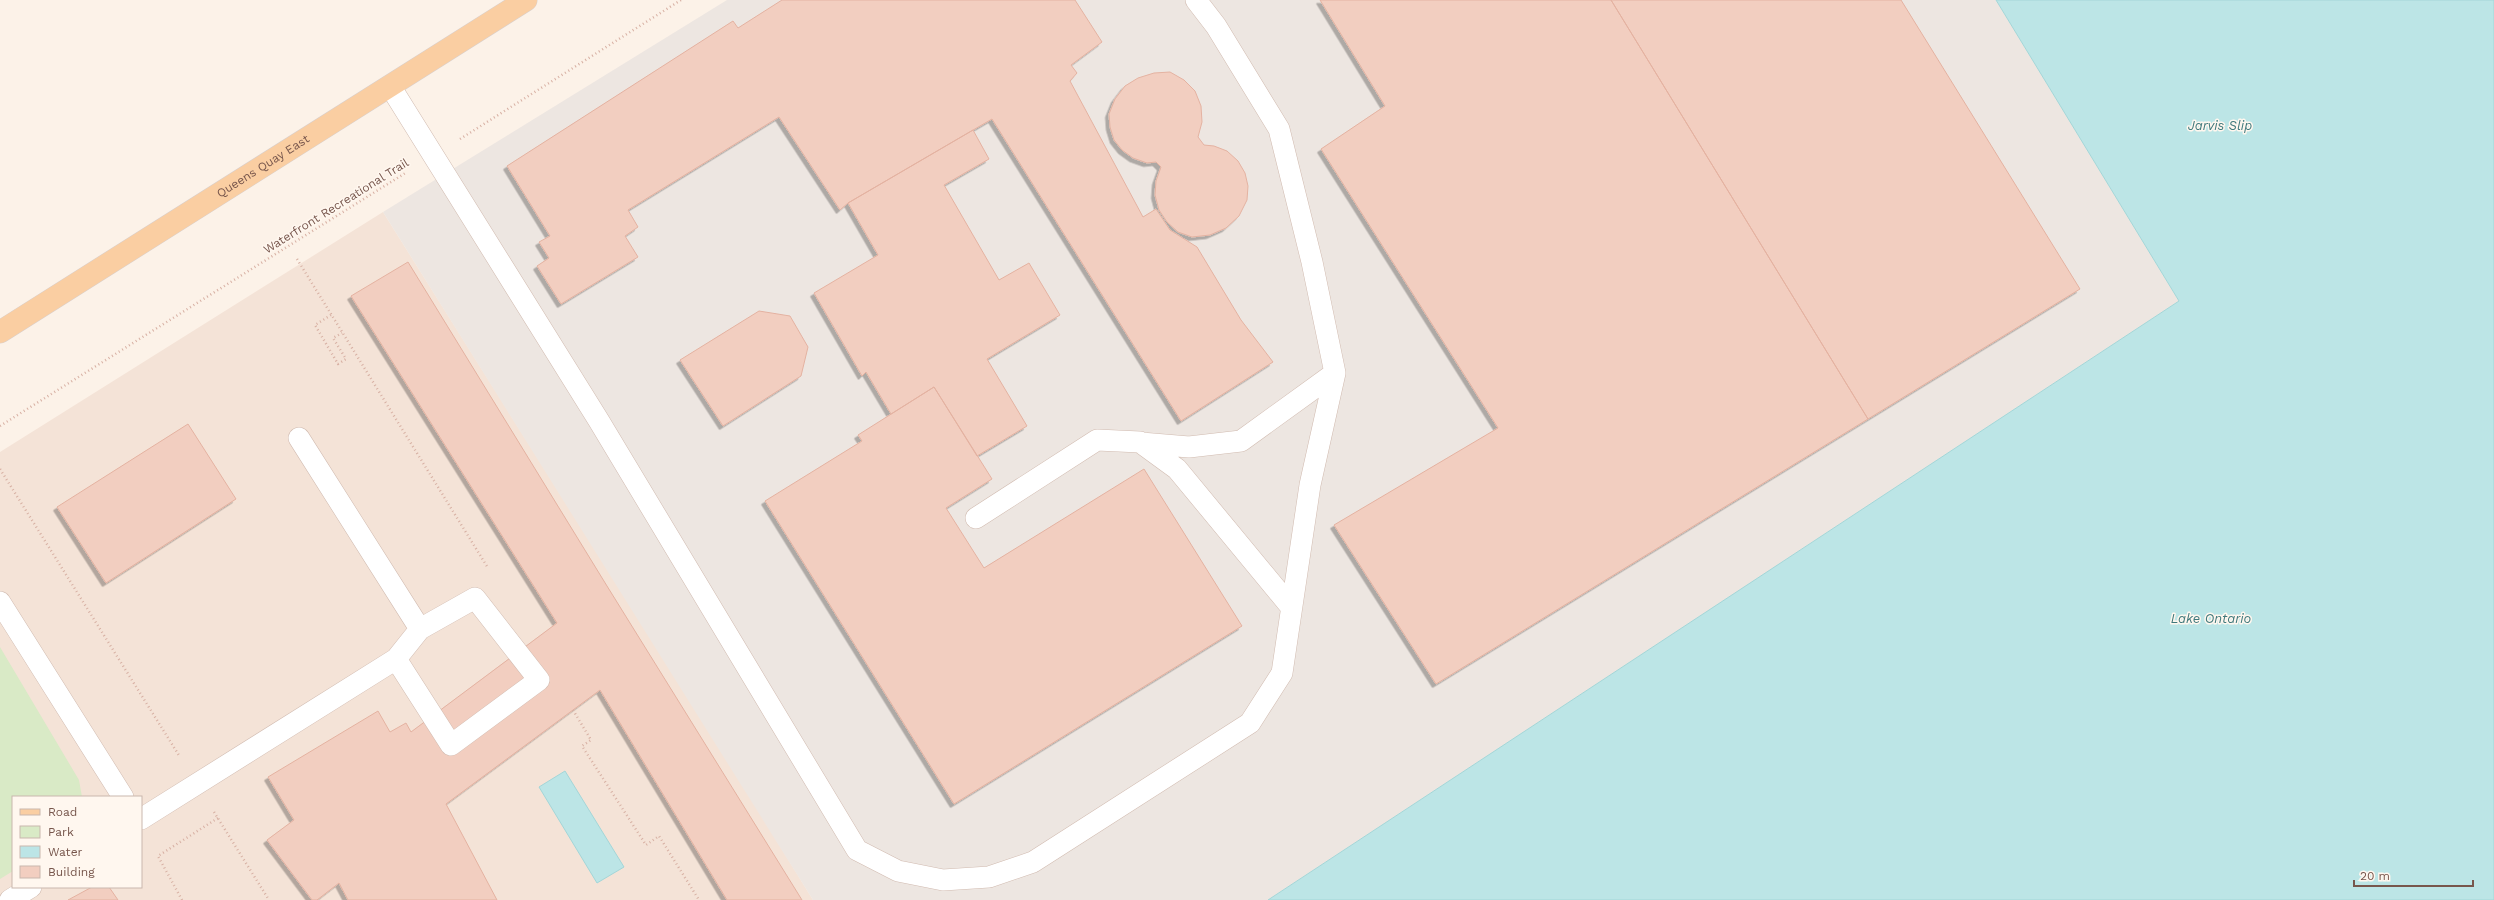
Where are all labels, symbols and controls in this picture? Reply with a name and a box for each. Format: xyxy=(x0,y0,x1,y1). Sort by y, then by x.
water label: Jarvis Slip xyxy=(2188,118,2252,133)
street label: Queens Quay East xyxy=(214,132,312,200)
street label: Waterfront Recreational Trail xyxy=(261,155,411,257)
water label: Lake Ontario xyxy=(2171,611,2251,626)
legend xyxy=(12,796,142,888)
text: Road xyxy=(48,805,77,819)
text: Park xyxy=(48,825,74,839)
text: Water xyxy=(48,845,83,859)
scale bar xyxy=(2354,862,2473,888)
text: Building xyxy=(48,865,95,879)
text: 20 m xyxy=(2360,869,2390,883)

